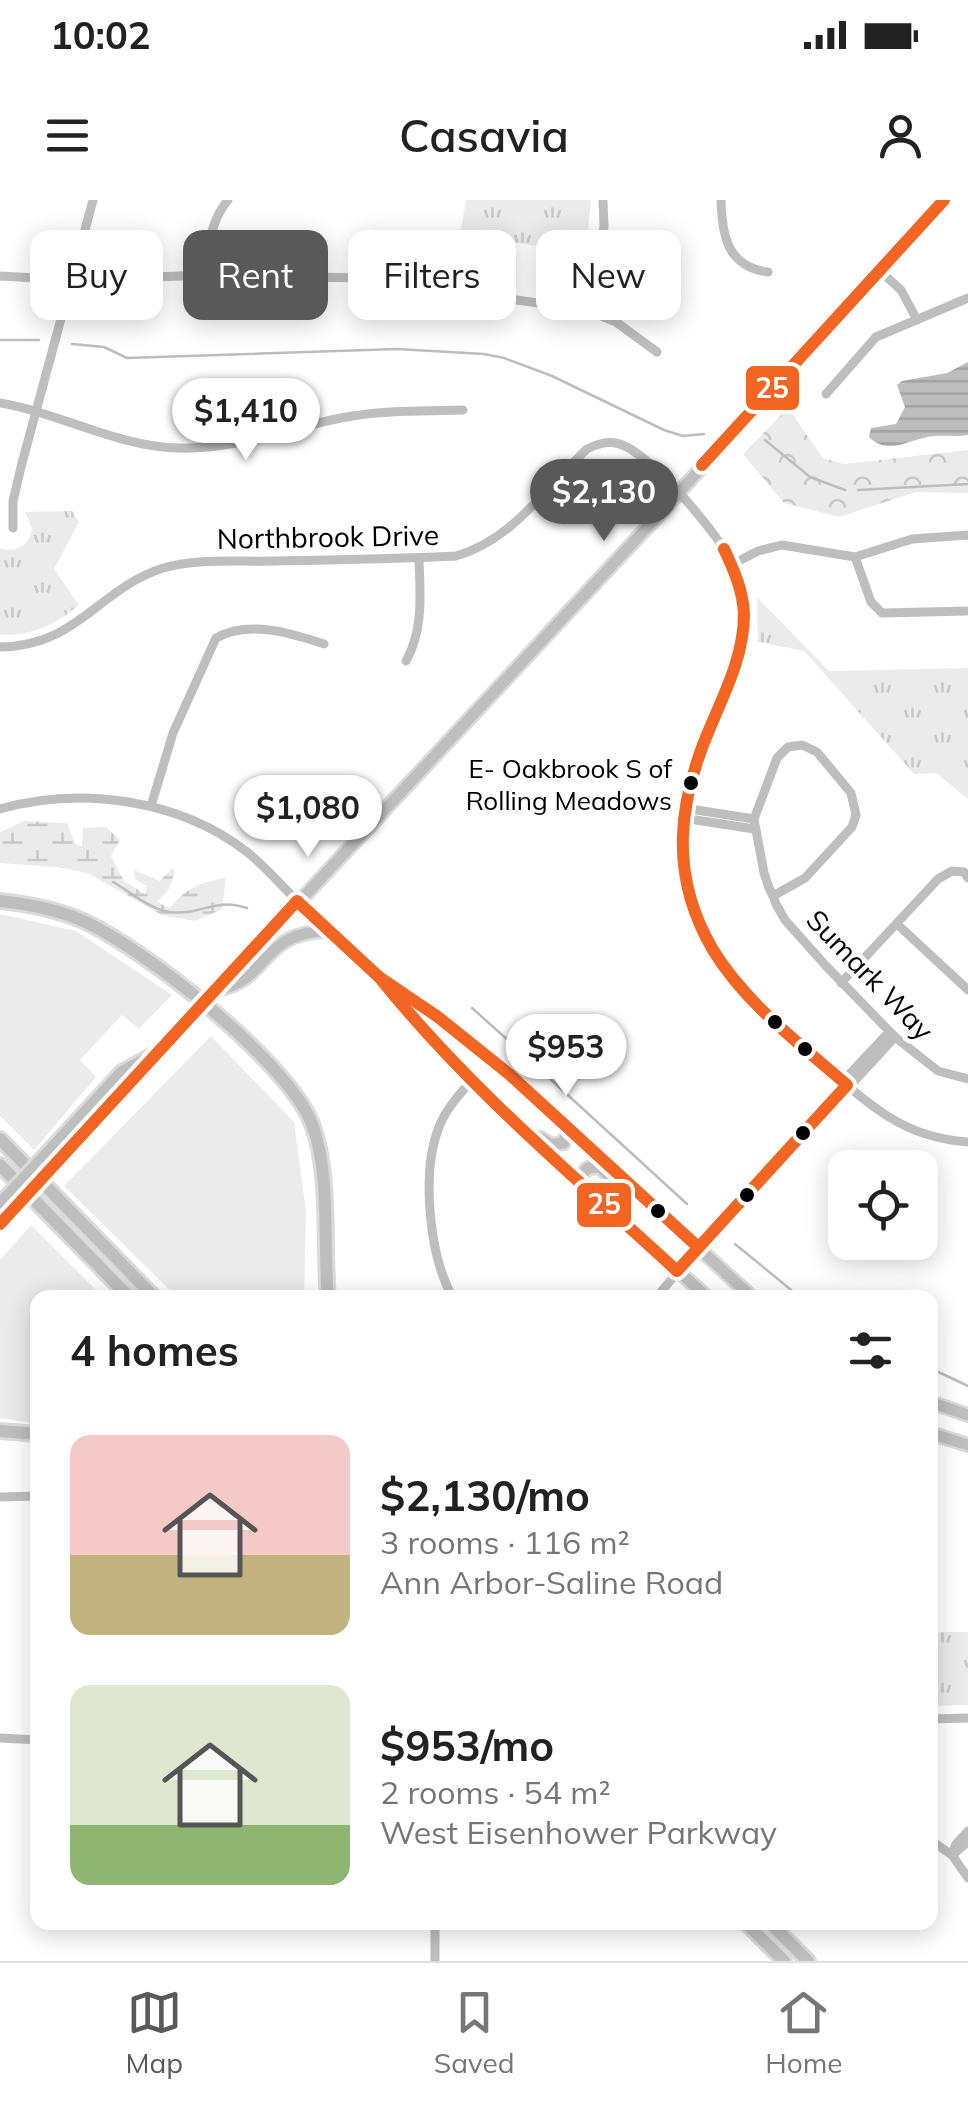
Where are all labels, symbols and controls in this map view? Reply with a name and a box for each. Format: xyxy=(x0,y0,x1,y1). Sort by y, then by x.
text: 10:02 xyxy=(50,11,151,59)
text: Casavia xyxy=(399,107,569,163)
icon: menu xyxy=(40,108,95,163)
icon: person xyxy=(873,108,928,163)
chip: Buy xyxy=(30,230,163,320)
chip: Rent xyxy=(183,230,328,320)
chip: Filters xyxy=(348,230,516,320)
chip: New xyxy=(536,230,681,320)
line badge: 25 xyxy=(744,364,801,412)
text: 25 xyxy=(755,370,789,405)
pin: $1,410 xyxy=(165,378,327,463)
text: $1,410 xyxy=(194,390,298,430)
pin: $2,130 xyxy=(523,459,685,544)
text: $2,130 xyxy=(552,471,656,511)
street label: Northbrook Drive xyxy=(217,517,439,556)
place label: E- Oakbrook S of Rolling Meadows xyxy=(466,752,673,817)
marker: E- Oakbrook S of Rolling Meadows xyxy=(681,773,701,793)
pin: $1,080 xyxy=(227,775,389,860)
text: $1,080 xyxy=(256,787,360,827)
street label: Sumark Way xyxy=(799,902,941,1047)
unlabelled marker xyxy=(765,1012,785,1032)
pin: $953 xyxy=(507,1014,625,1099)
text: $953 xyxy=(528,1026,604,1066)
unlabelled marker xyxy=(795,1039,815,1059)
unlabelled marker xyxy=(793,1123,813,1143)
map controls xyxy=(828,1150,938,1260)
button: locate xyxy=(828,1150,938,1260)
line badge: 25 xyxy=(575,1181,633,1229)
unlabelled marker xyxy=(737,1185,757,1205)
text: 25 xyxy=(587,1186,621,1221)
unlabelled marker xyxy=(648,1201,668,1221)
icon: filters xyxy=(843,1323,898,1378)
text: 4 homes xyxy=(70,1324,239,1377)
text: $2,130/mo xyxy=(380,1469,590,1522)
icon: home xyxy=(150,1475,270,1595)
text: 3 rooms · 116 m² xyxy=(380,1522,630,1562)
text: Ann Arbor-Saline Road xyxy=(380,1562,723,1602)
text: $953/mo xyxy=(380,1719,554,1772)
icon: home xyxy=(150,1725,270,1845)
text: 2 rooms · 54 m² xyxy=(380,1772,611,1812)
text: West Eisenhower Parkway xyxy=(380,1812,777,1852)
tab: Map xyxy=(125,1985,183,2080)
tab: Saved xyxy=(434,1985,515,2080)
tab: Home xyxy=(765,1985,843,2080)

